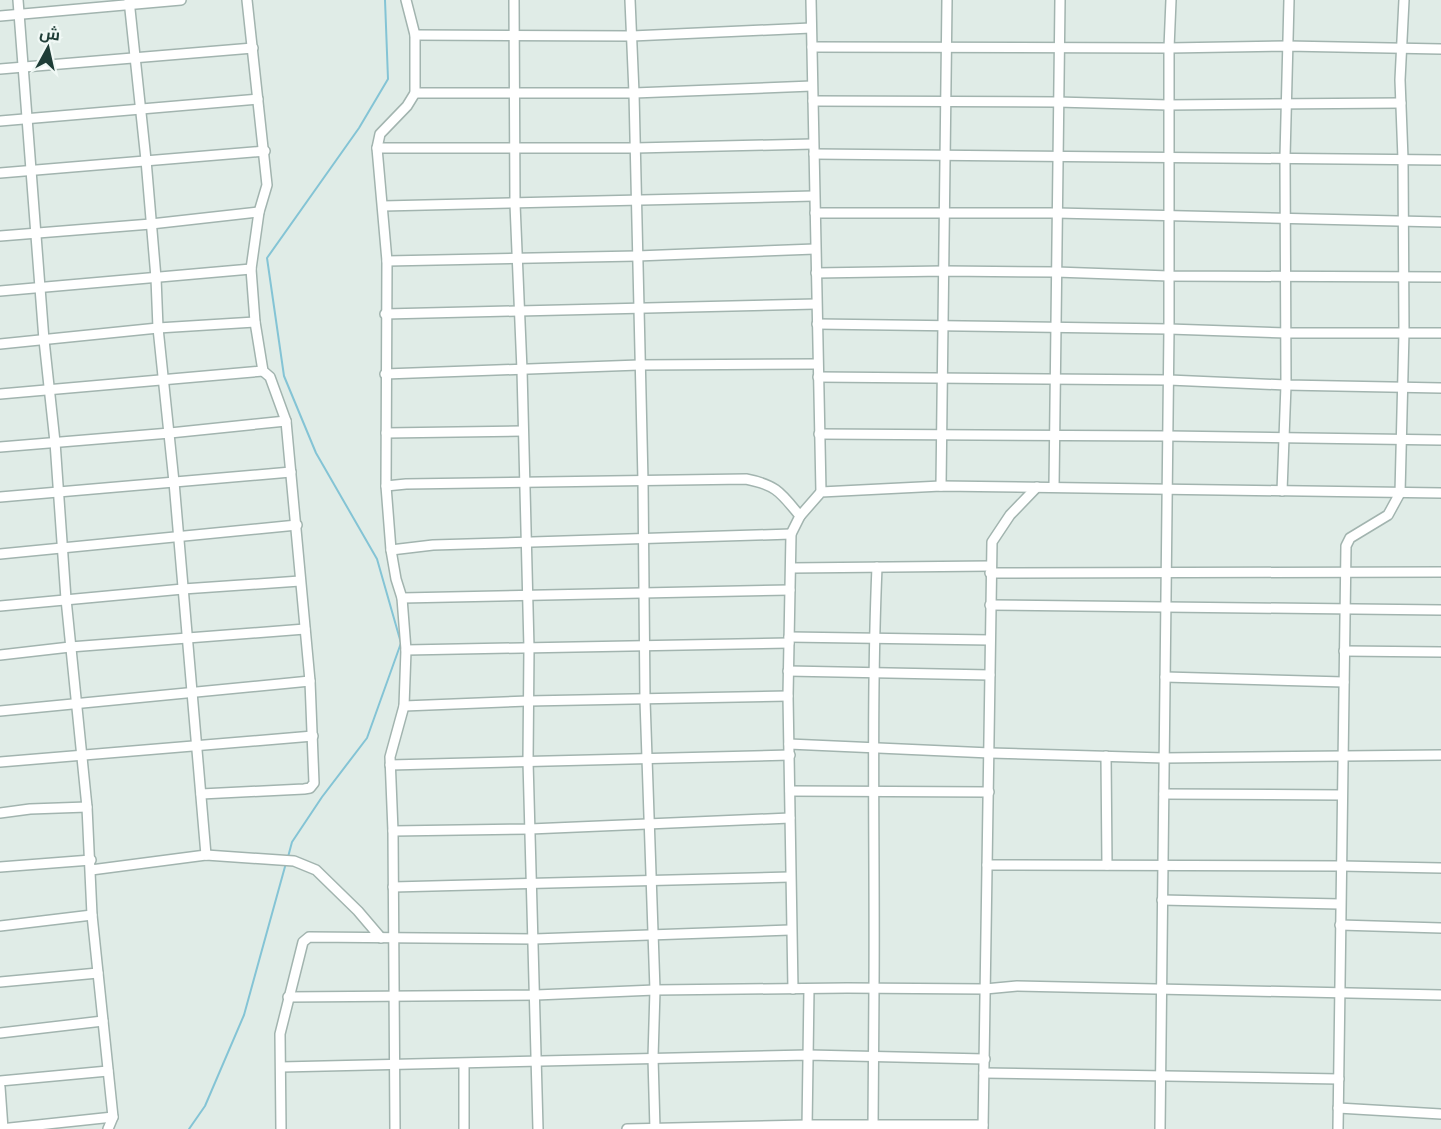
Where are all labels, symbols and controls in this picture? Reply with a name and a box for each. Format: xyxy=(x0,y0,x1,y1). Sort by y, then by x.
north arrow xyxy=(18,18,78,78)
text: ش xyxy=(39,24,61,44)

